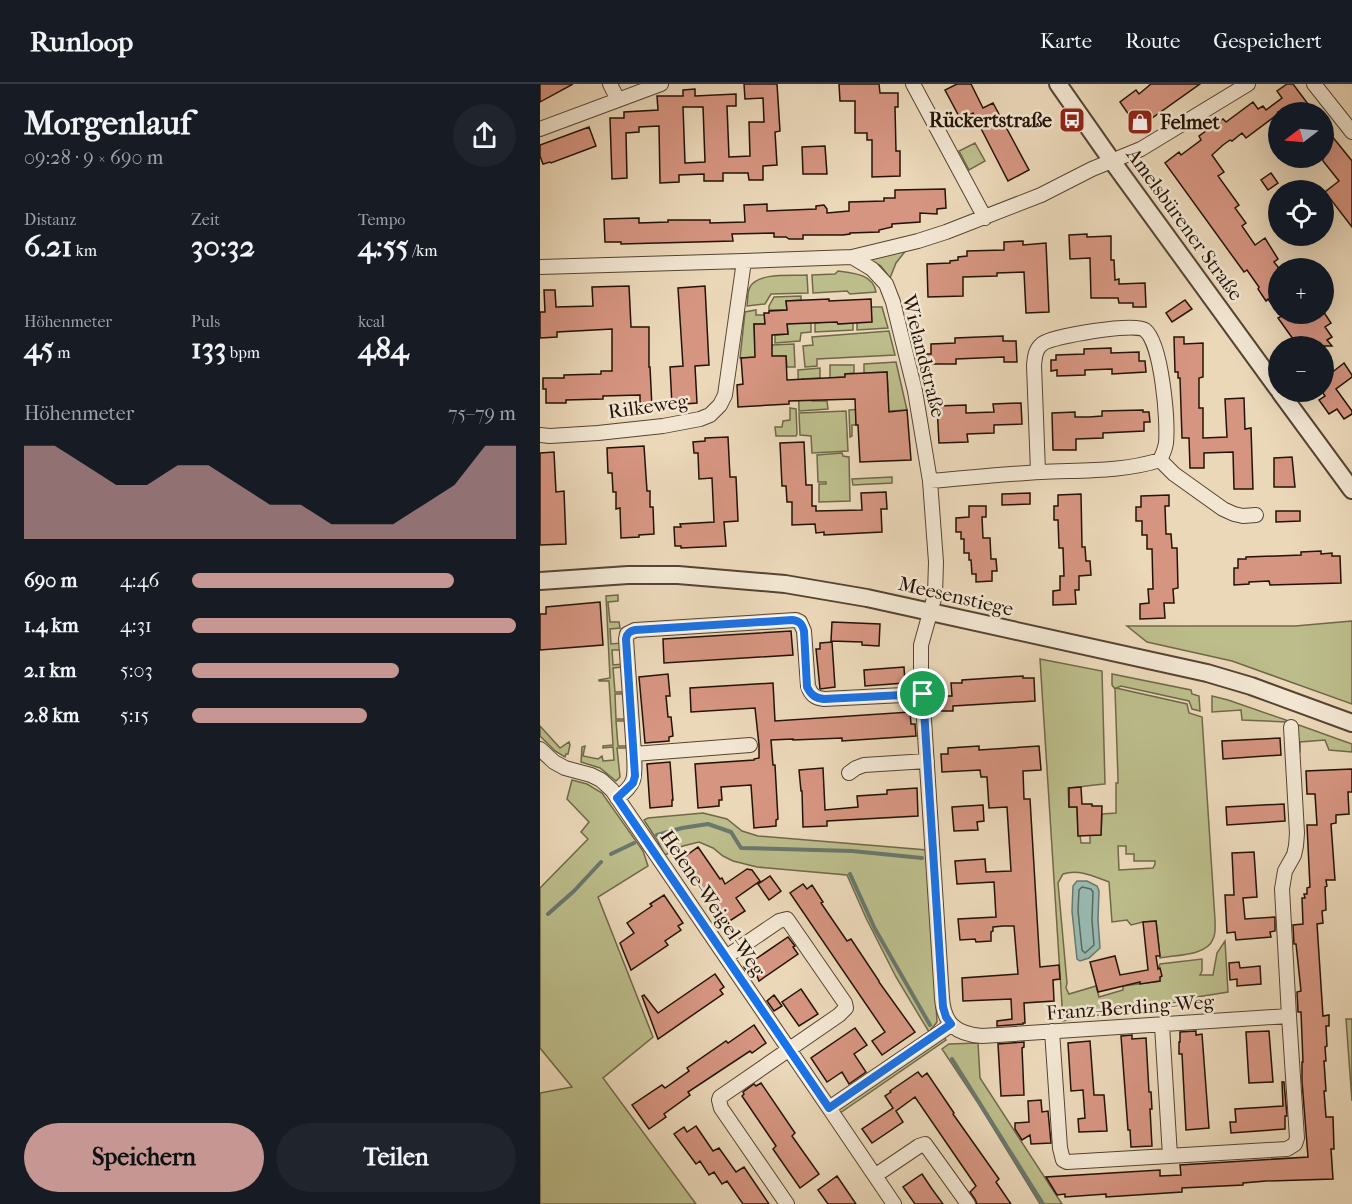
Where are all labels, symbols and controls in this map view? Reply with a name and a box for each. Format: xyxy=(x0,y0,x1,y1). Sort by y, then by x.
text: Runloop xyxy=(30,25,133,58)
text: Karte xyxy=(1040,29,1092,53)
text: Route xyxy=(1125,29,1180,53)
text: Gespeichert xyxy=(1213,29,1322,53)
north arrow xyxy=(1268,102,1334,168)
map controls xyxy=(1268,102,1334,402)
text: Morgenlauf xyxy=(24,104,191,143)
button: share xyxy=(453,104,516,167)
bus stop icon: Rückertstraße xyxy=(1057,105,1087,135)
shop icon: Felmet xyxy=(1125,107,1155,137)
place label: Rückertstraße xyxy=(929,109,1052,132)
place label: Felmet xyxy=(1159,111,1220,134)
street label: Amelsbürener Straße xyxy=(1121,143,1248,305)
text: 09:28 · 9 × 690 m xyxy=(24,146,163,169)
button: locate xyxy=(1268,180,1334,246)
text: Distanz xyxy=(24,210,76,229)
text: Zeit xyxy=(191,210,220,229)
text: Tempo xyxy=(358,210,405,229)
text: 6.21 xyxy=(24,229,72,264)
text: 30:32 xyxy=(191,229,255,264)
text: 4:55 xyxy=(358,229,409,264)
text: km xyxy=(72,241,97,260)
text: /km xyxy=(409,241,438,260)
button: + xyxy=(1268,258,1334,324)
street label: Wielandstraße xyxy=(897,292,950,420)
text: Höhenmeter xyxy=(24,312,112,331)
text: Puls xyxy=(191,312,220,331)
text: kcal xyxy=(358,312,385,331)
text: 45 xyxy=(24,331,54,366)
text: 133 xyxy=(191,331,226,366)
text: 484 xyxy=(358,331,408,366)
button: − xyxy=(1268,336,1334,402)
text: m xyxy=(54,343,71,362)
text: bpm xyxy=(226,343,260,362)
street label: Rilkeweg xyxy=(606,389,690,424)
text: Höhenmeter xyxy=(24,402,134,425)
text: 75–79 m xyxy=(448,402,516,425)
text: 690 m xyxy=(24,569,77,592)
text: 4:46 xyxy=(120,569,159,592)
street label: Meesenstiege xyxy=(896,572,1016,621)
text: 1.4 km xyxy=(24,614,79,637)
text: 4:31 xyxy=(120,614,152,637)
text: 2.1 km xyxy=(24,659,77,682)
text: 5:03 xyxy=(120,659,153,682)
pin xyxy=(897,668,948,719)
icon: arrive xyxy=(906,677,939,710)
text: 2.8 km xyxy=(24,704,79,727)
text: 5:15 xyxy=(120,704,149,727)
street label: Helene-Weigel-Weg xyxy=(655,826,770,981)
street label: Franz-Berding-Weg xyxy=(1045,990,1215,1025)
button: Speichern xyxy=(24,1123,264,1192)
button: Teilen xyxy=(276,1123,516,1192)

